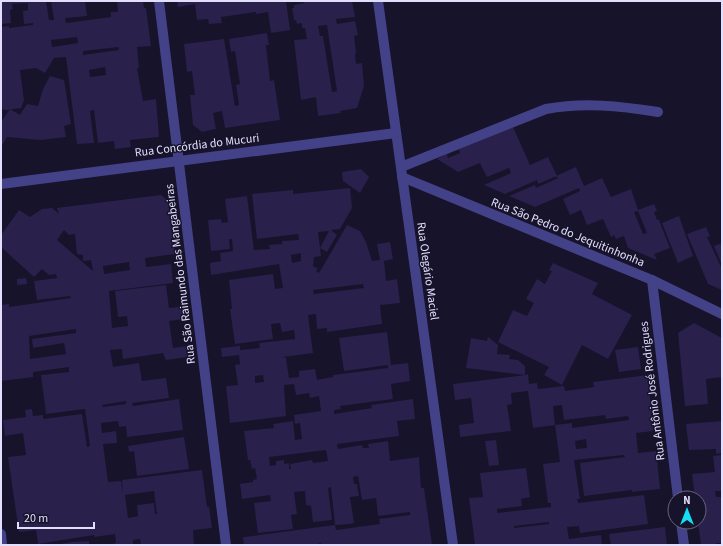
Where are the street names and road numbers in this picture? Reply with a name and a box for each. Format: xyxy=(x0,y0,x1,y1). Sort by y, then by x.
street label: Rua Concórdia do Mucuri xyxy=(134,129,260,162)
street label: Rua São Raimundo das Mangabeiras xyxy=(161,183,200,365)
street label: Rua São Pedro do Jequitinhonha xyxy=(488,194,647,271)
street label: Rua Olegário Maciel xyxy=(412,221,443,321)
street label: Rua Antônio José Rodrigues xyxy=(636,320,669,461)

